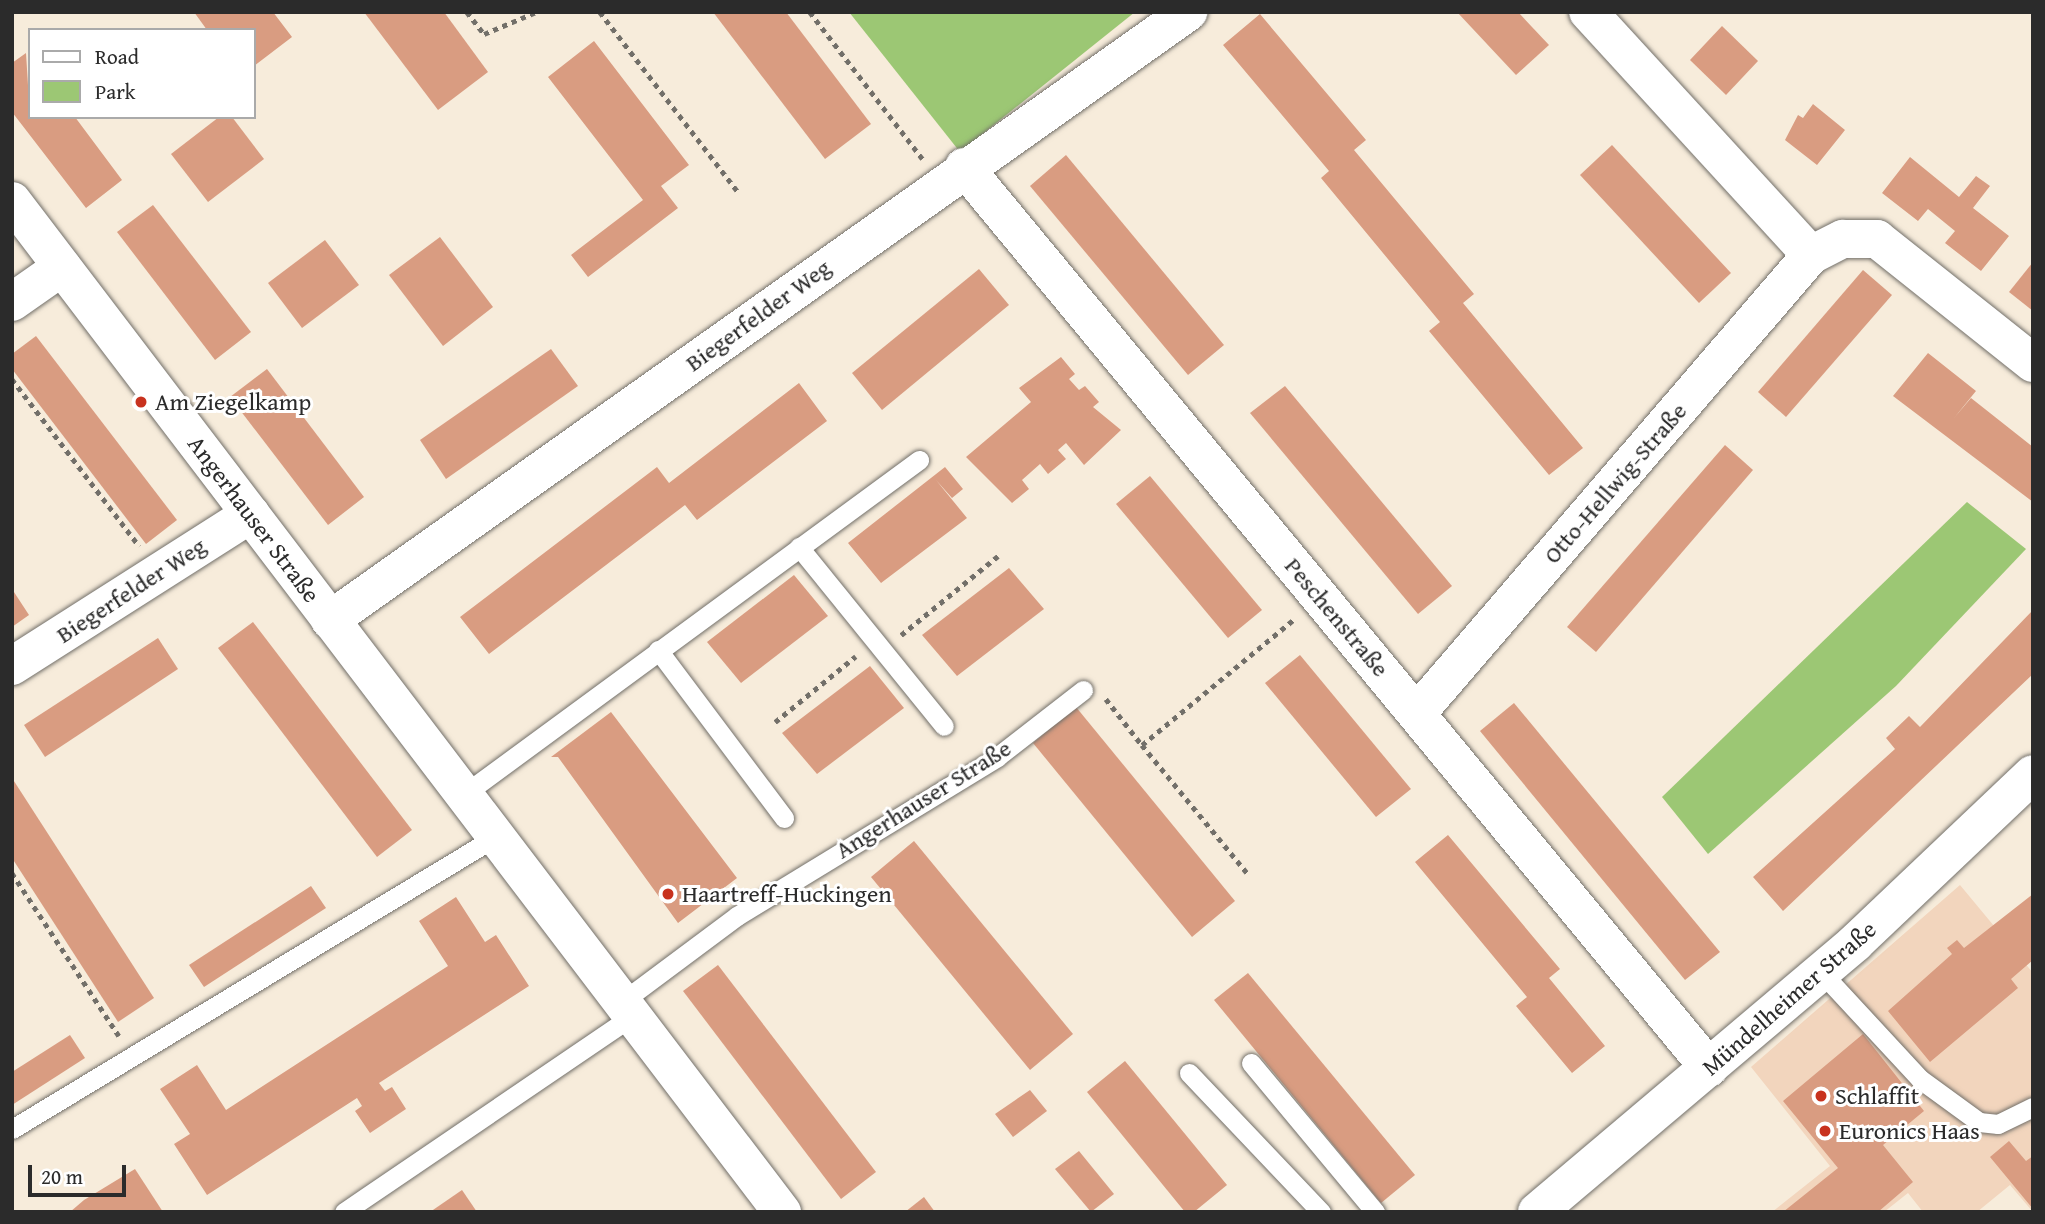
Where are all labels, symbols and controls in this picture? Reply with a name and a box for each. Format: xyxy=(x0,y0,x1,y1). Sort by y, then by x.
legend xyxy=(28,28,256,119)
text: Road xyxy=(95,41,139,72)
text: Park xyxy=(95,76,136,107)
street label: Biegerfelder Weg xyxy=(680,253,836,377)
place label: Am Ziegelkamp xyxy=(155,388,311,416)
marker: Am Ziegelkamp xyxy=(133,394,149,410)
street label: Otto-Hellwig-Straße xyxy=(1537,397,1693,569)
street label: Angerhauser Straße xyxy=(182,430,326,608)
street label: Biegerfelder Weg xyxy=(51,531,211,649)
street label: Peschenstraße xyxy=(1279,552,1395,682)
street label: Angerhauser Straße xyxy=(830,733,1016,865)
place label: Haartreff-Huckingen xyxy=(682,880,892,908)
marker: Haartreff-Huckingen xyxy=(660,886,676,902)
street label: Mündelheimer Straße xyxy=(1696,915,1882,1081)
place label: Schlaffit xyxy=(1835,1082,1919,1110)
marker: Schlaffit xyxy=(1813,1088,1829,1104)
place label: Euronics Haas xyxy=(1839,1117,1980,1145)
marker: Euronics Haas xyxy=(1817,1123,1833,1139)
scale bar xyxy=(32,1150,130,1194)
text: 20 m xyxy=(41,1161,83,1192)

